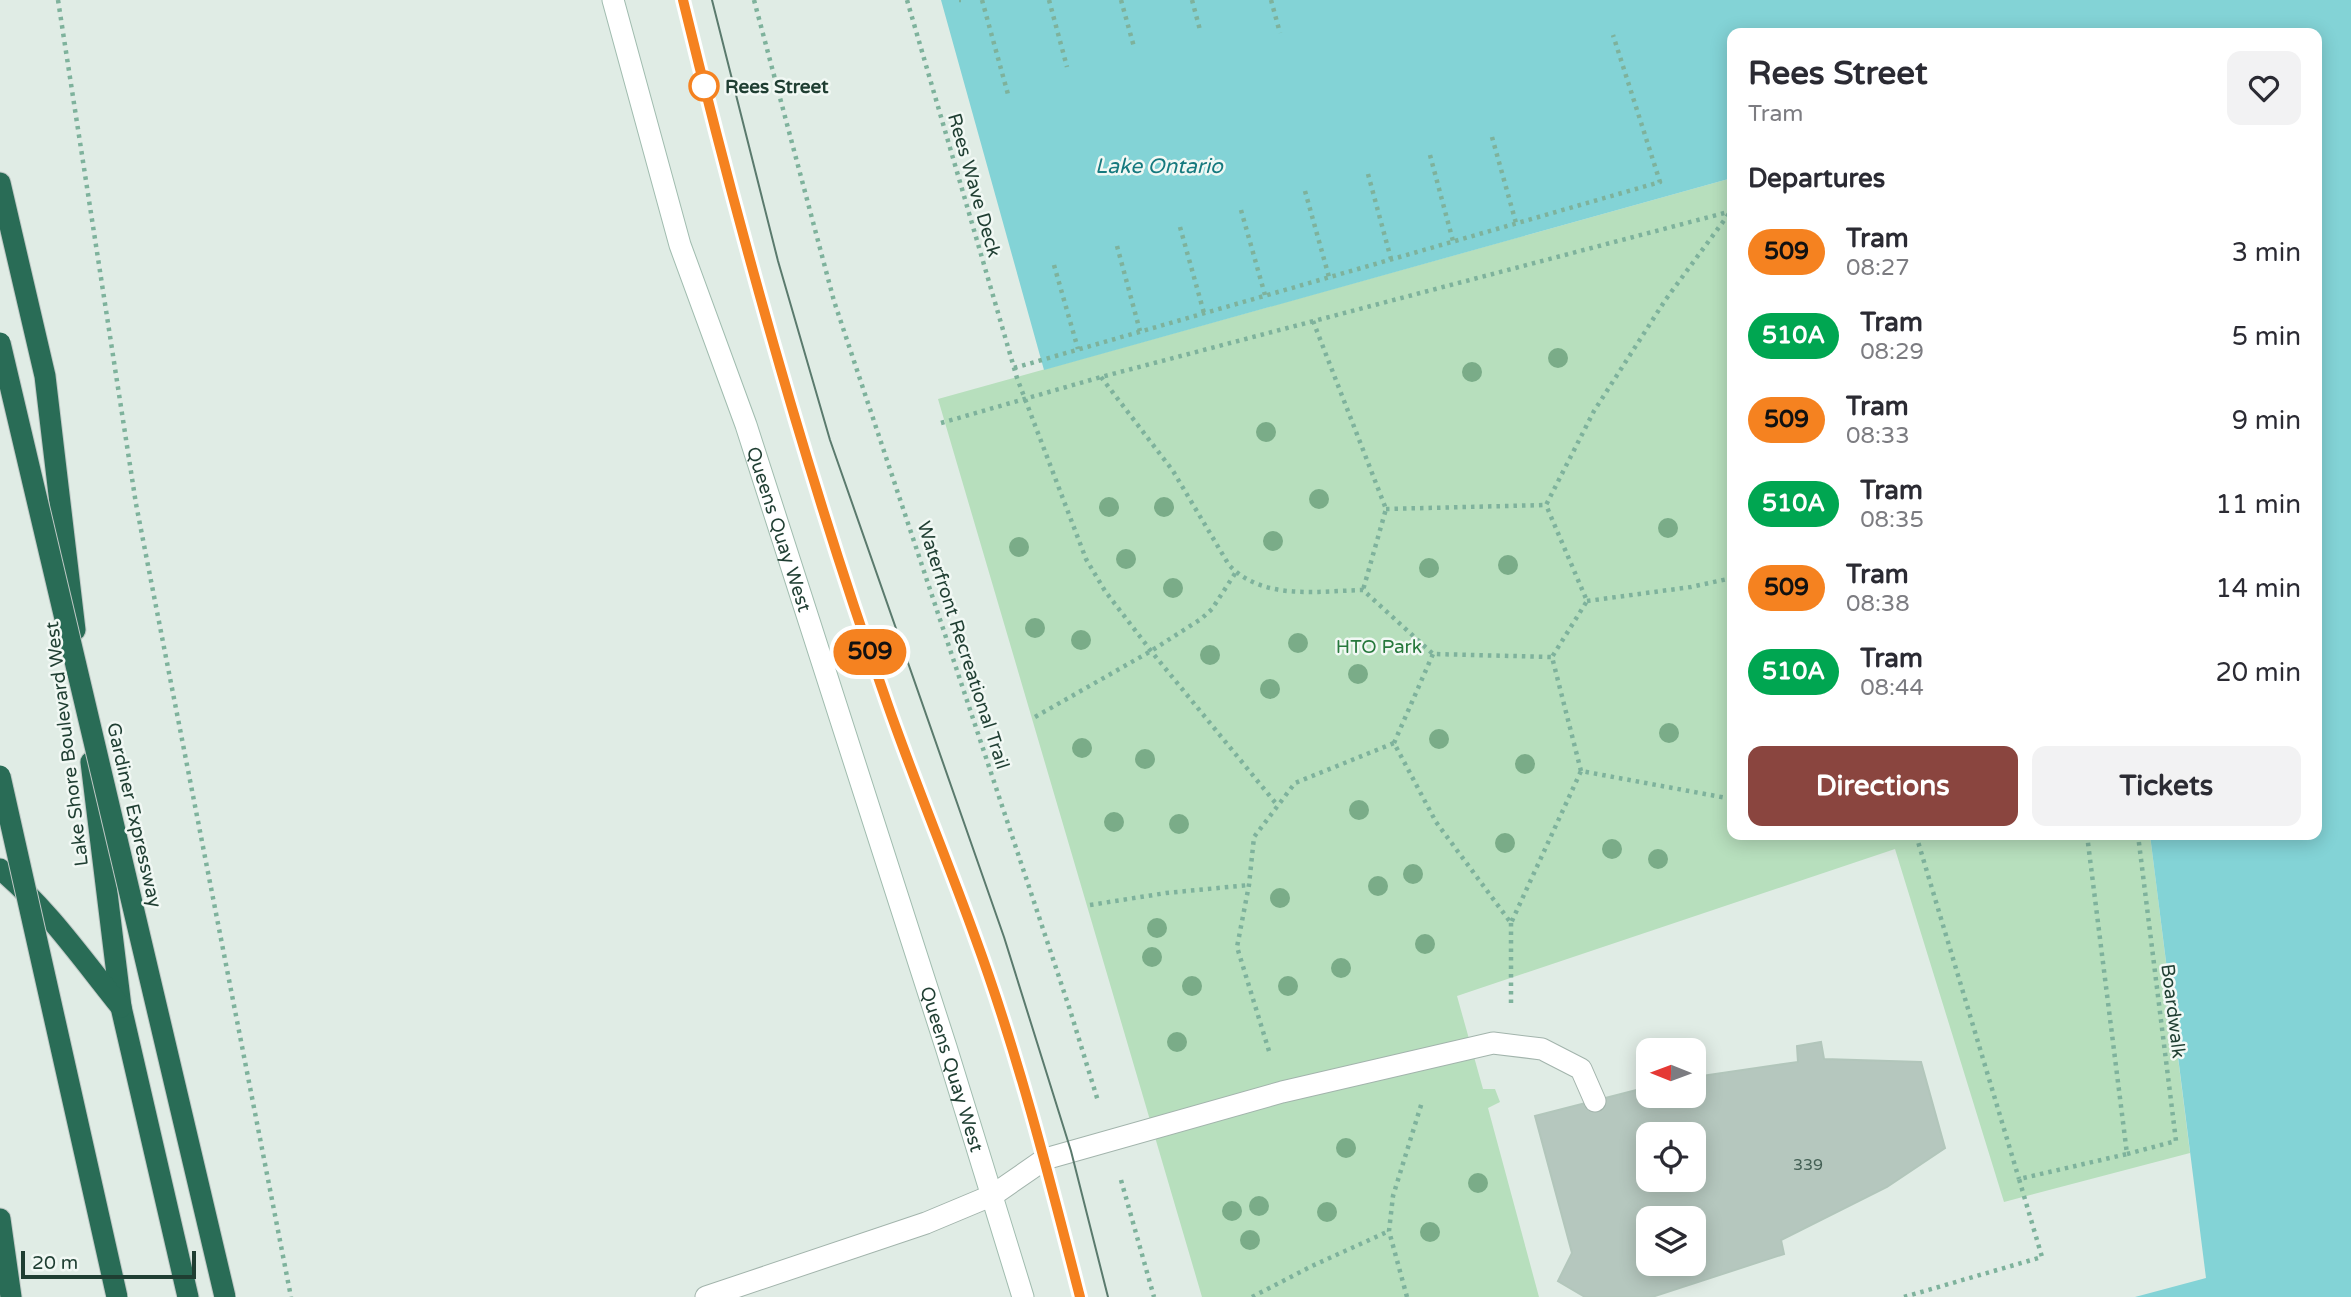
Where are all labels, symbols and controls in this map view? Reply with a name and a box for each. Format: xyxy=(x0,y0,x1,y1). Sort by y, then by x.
button: heart xyxy=(2227,51,2301,125)
text: Rees Street xyxy=(1748,54,1928,93)
marker: Rees Street xyxy=(689,71,719,101)
place label: Rees Street xyxy=(725,76,829,98)
text: Tram xyxy=(1748,100,1803,128)
street label: Rees Wave Deck xyxy=(943,111,1005,260)
water label: Lake Ontario xyxy=(1095,154,1224,179)
text: Departures xyxy=(1748,163,1885,194)
text: Tram xyxy=(1846,223,1909,254)
text: 509 xyxy=(1764,237,1809,266)
text: 3 min xyxy=(2232,237,2301,268)
text: 08:27 xyxy=(1846,254,1910,282)
text: Tram xyxy=(1860,307,1923,338)
text: 510A xyxy=(1762,321,1825,350)
text: 5 min xyxy=(2232,321,2301,352)
text: 08:29 xyxy=(1860,338,1924,366)
text: Tram xyxy=(1846,391,1909,422)
text: 509 xyxy=(1764,405,1809,434)
text: 9 min xyxy=(2232,405,2301,436)
text: 08:33 xyxy=(1846,422,1910,450)
street label: Queens Quay West xyxy=(742,444,815,615)
text: Tram xyxy=(1860,475,1923,506)
text: 510A xyxy=(1762,489,1825,518)
text: 11 min xyxy=(2215,489,2301,520)
text: 08:35 xyxy=(1860,506,1924,534)
street label: Waterfront Recreational Trail xyxy=(913,519,1014,772)
text: Tram xyxy=(1846,559,1909,590)
text: 509 xyxy=(1764,573,1809,602)
text: 14 min xyxy=(2215,573,2301,604)
text: 08:38 xyxy=(1846,590,1910,618)
street label: Lake Shore Boulevard West xyxy=(41,620,93,868)
line badge: 509 xyxy=(830,629,910,675)
park label: HTO Park xyxy=(1336,636,1422,658)
text: 509 xyxy=(847,637,893,666)
text: Tram xyxy=(1860,643,1923,674)
text: 510A xyxy=(1762,657,1825,686)
text: 20 min xyxy=(2215,657,2301,688)
text: 08:44 xyxy=(1860,674,1924,702)
street label: Gardiner Expressway xyxy=(102,721,166,910)
button: Directions xyxy=(1748,746,2018,826)
button: Tickets xyxy=(2032,746,2301,826)
street label: Boardwalk xyxy=(2156,963,2190,1060)
street label: Queens Quay West xyxy=(915,984,988,1155)
north arrow xyxy=(1636,1038,1706,1108)
map controls xyxy=(1636,1038,1706,1276)
button: locate xyxy=(1636,1122,1706,1192)
house number: 339 xyxy=(1793,1155,1823,1175)
button: layers xyxy=(1636,1206,1706,1276)
scale bar xyxy=(21,1248,196,1280)
text: 20 m xyxy=(32,1252,78,1274)

